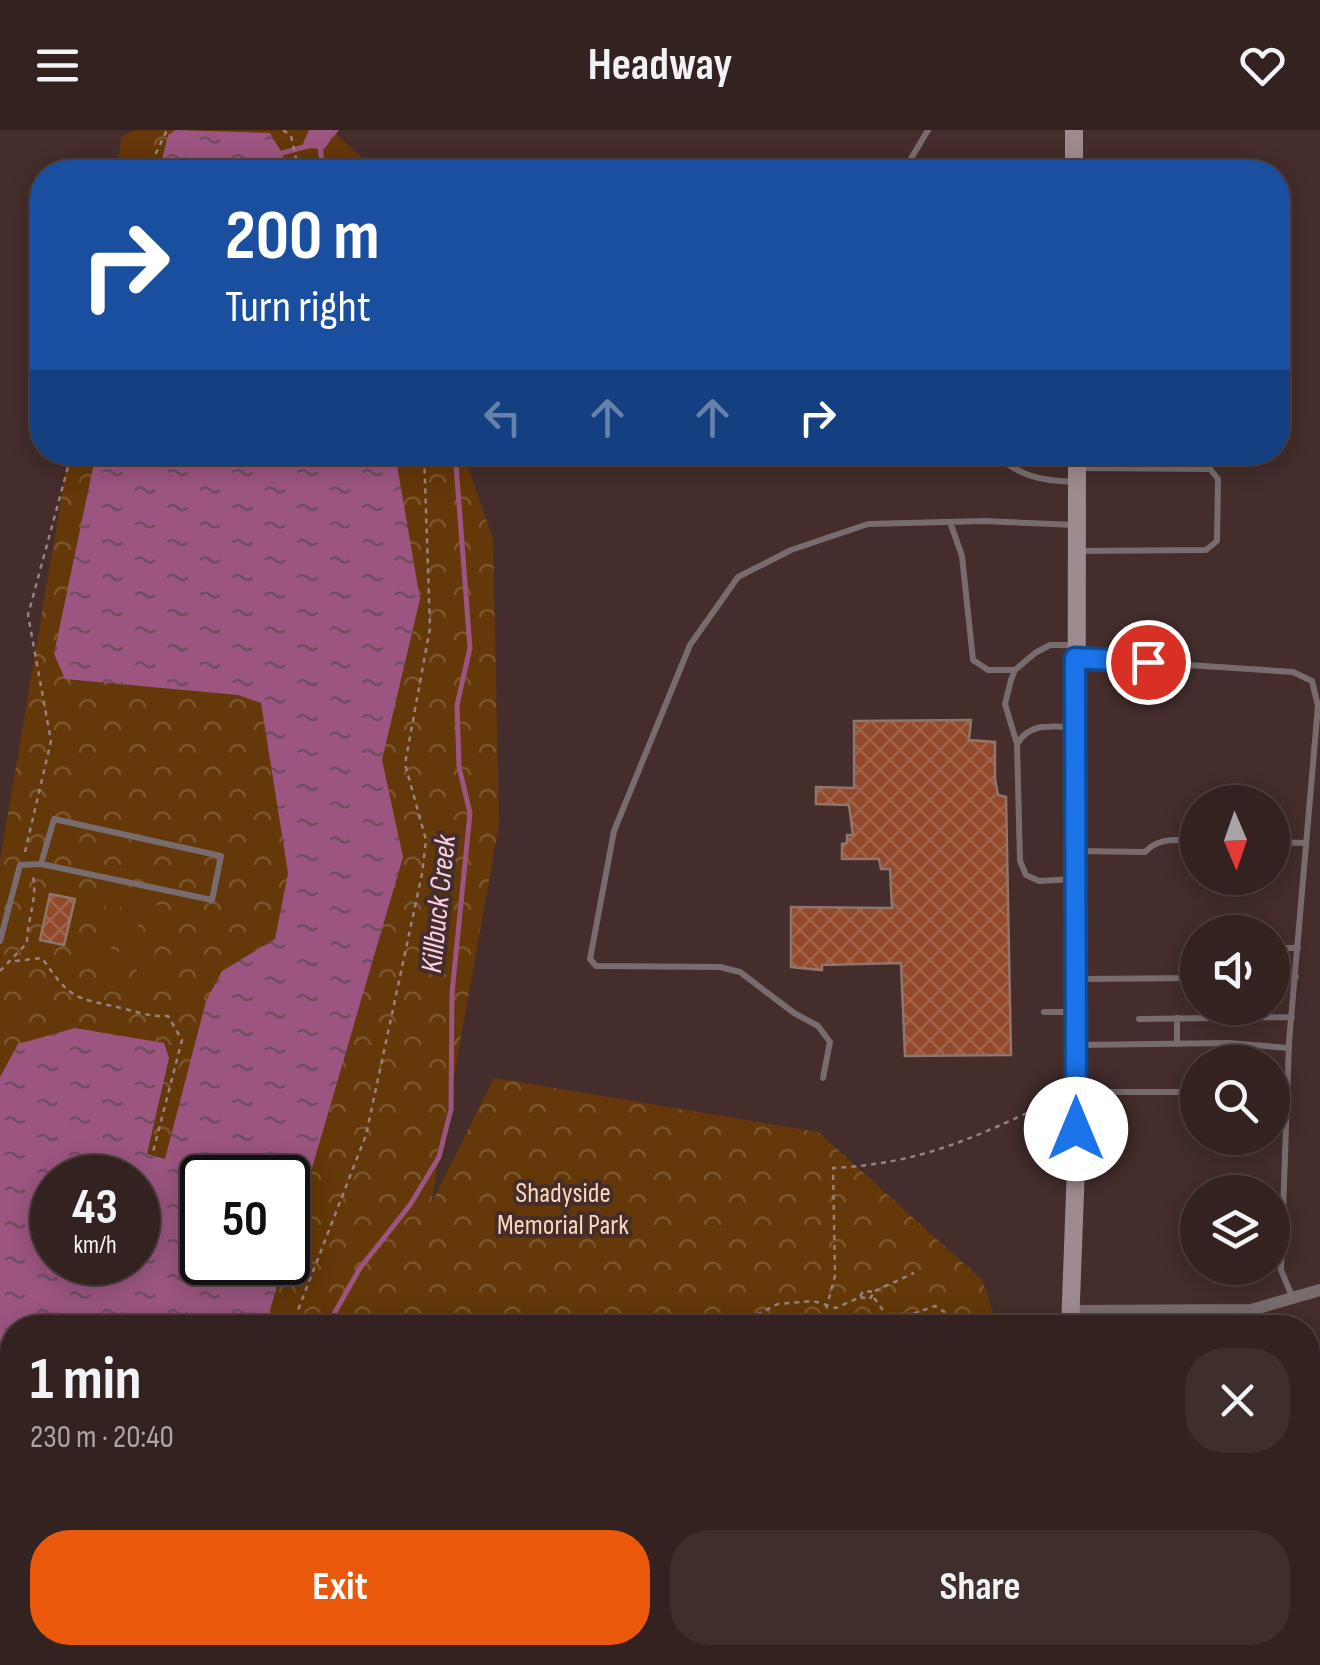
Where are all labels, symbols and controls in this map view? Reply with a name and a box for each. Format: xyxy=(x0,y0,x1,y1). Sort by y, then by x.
icon: menu xyxy=(30,38,85,93)
text: Headway xyxy=(588,38,732,93)
icon: heart xyxy=(1235,38,1290,93)
text: 200 m xyxy=(225,195,380,279)
icon: right xyxy=(60,200,190,330)
text: Turn right xyxy=(225,280,371,335)
icon: left xyxy=(475,390,530,445)
icon: ahead xyxy=(580,390,635,445)
icon: ahead xyxy=(685,390,740,445)
icon: right xyxy=(790,390,845,445)
pin xyxy=(1106,620,1191,705)
icon: arrive xyxy=(1121,635,1176,690)
north arrow xyxy=(1180,785,1290,895)
map controls xyxy=(1180,785,1290,1285)
water label: Killbuck Creek xyxy=(414,832,464,975)
button: sound xyxy=(1180,915,1290,1025)
button: search xyxy=(1180,1045,1290,1155)
position arrow xyxy=(1024,1077,1128,1181)
speed limit sign: 50 xyxy=(180,1155,310,1285)
button: layers xyxy=(1180,1175,1290,1285)
park label: Shadyside Memorial Park xyxy=(497,1177,629,1242)
text: 43 xyxy=(72,1178,118,1238)
text: km/h xyxy=(73,1230,117,1261)
text: 1 min xyxy=(30,1344,142,1416)
button: close xyxy=(1185,1348,1290,1453)
text: 230 m · 20:40 xyxy=(30,1418,174,1457)
button: Exit xyxy=(30,1530,650,1645)
button: Share xyxy=(670,1530,1290,1645)

